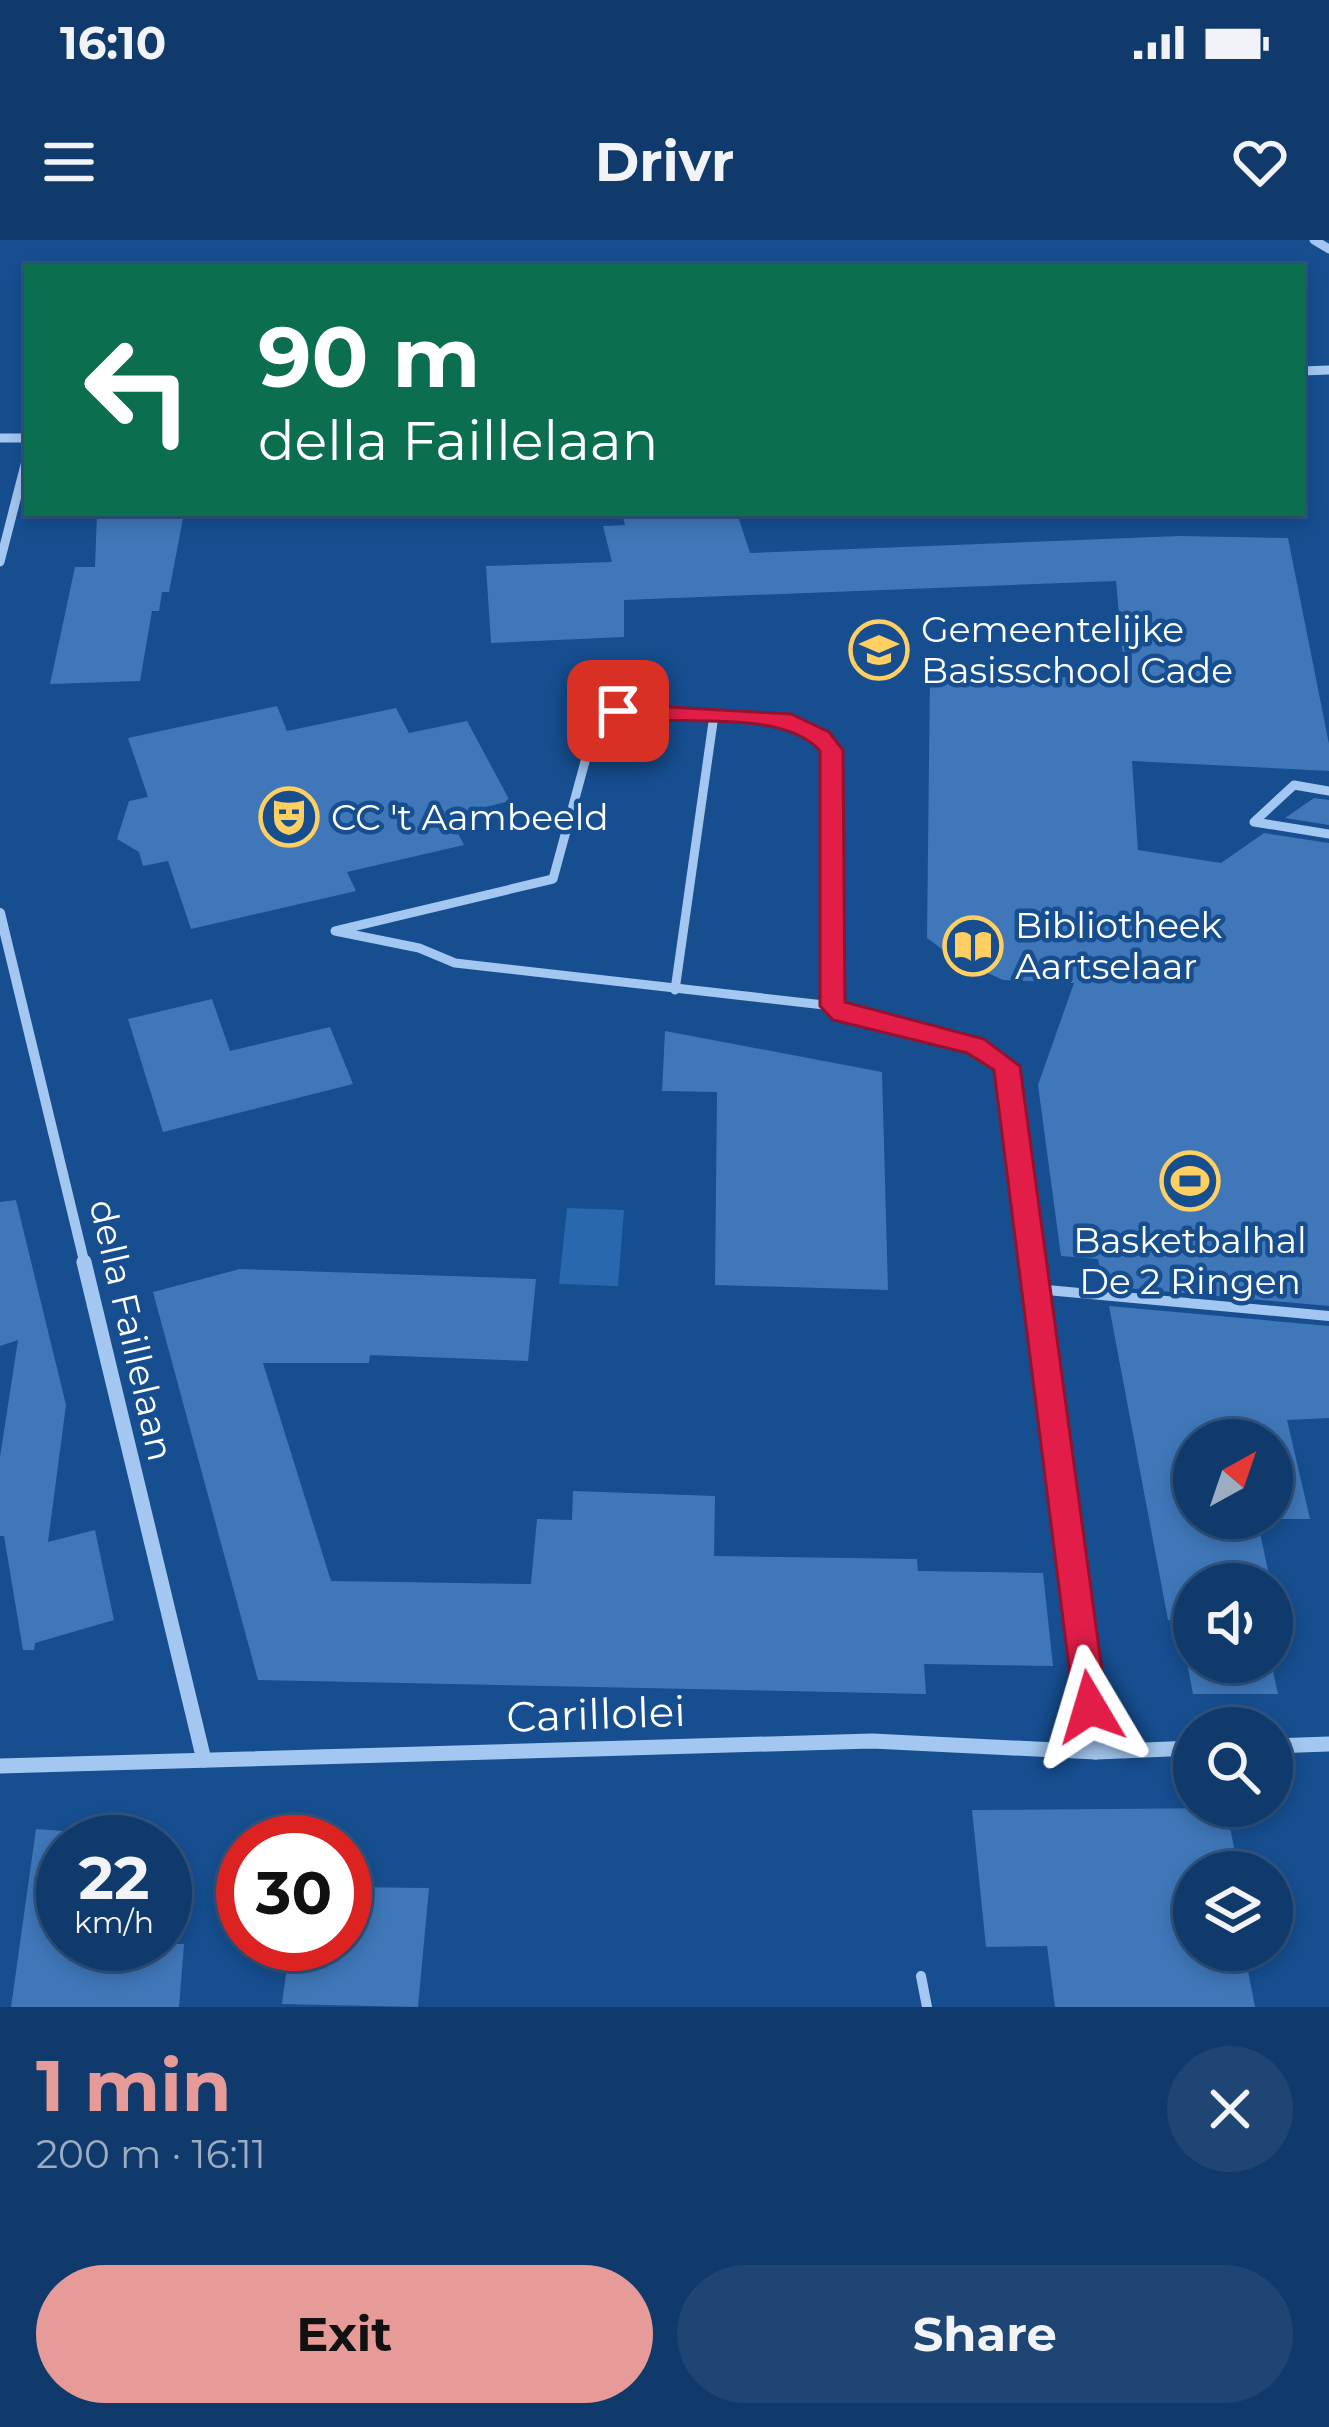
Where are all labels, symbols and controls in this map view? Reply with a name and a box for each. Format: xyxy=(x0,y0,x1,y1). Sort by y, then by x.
text: 16:10 xyxy=(60,15,166,70)
icon: menu xyxy=(36,129,102,195)
text: Drivr xyxy=(595,129,734,195)
icon: heart xyxy=(1227,129,1293,195)
text: 90 m xyxy=(258,306,480,408)
icon: left xyxy=(60,312,216,468)
text: della Faillelaan xyxy=(258,408,658,474)
place label: Gemeentelijke Basisschool Cade xyxy=(921,607,1233,692)
school or university icon: Gemeentelijke Basisschool Cade xyxy=(848,619,910,681)
pin xyxy=(567,660,669,762)
icon: arrive xyxy=(585,678,651,744)
theatre icon: CC 't Aambeeld xyxy=(258,786,320,848)
place label: CC 't Aambeeld xyxy=(331,795,609,839)
place label: Bibliotheek Aartselaar xyxy=(1015,903,1223,988)
library icon: Bibliotheek Aartselaar xyxy=(942,915,1004,977)
sports icon: Basketbalhal De 2 Ringen xyxy=(1159,1150,1221,1212)
street label: della Faillelaan xyxy=(81,1195,183,1465)
place label: Basketbalhal De 2 Ringen xyxy=(1073,1218,1307,1303)
north arrow xyxy=(1173,1419,1293,1539)
map controls xyxy=(1173,1419,1293,1971)
button: sound xyxy=(1173,1563,1293,1683)
position arrow xyxy=(1027,1644,1153,1770)
street label: Carillolei xyxy=(506,1685,686,1743)
button: search xyxy=(1173,1707,1293,1827)
speed limit sign: 30 xyxy=(216,1815,372,1971)
text: 22 xyxy=(79,1841,149,1914)
button: layers xyxy=(1173,1851,1293,1971)
text: km/h xyxy=(74,1904,154,1941)
text: 1 min xyxy=(36,2041,232,2129)
button: close xyxy=(1167,2046,1293,2172)
text: 200 m · 16:11 xyxy=(36,2130,266,2178)
button: Exit xyxy=(36,2265,653,2403)
button: Share xyxy=(677,2265,1293,2403)

